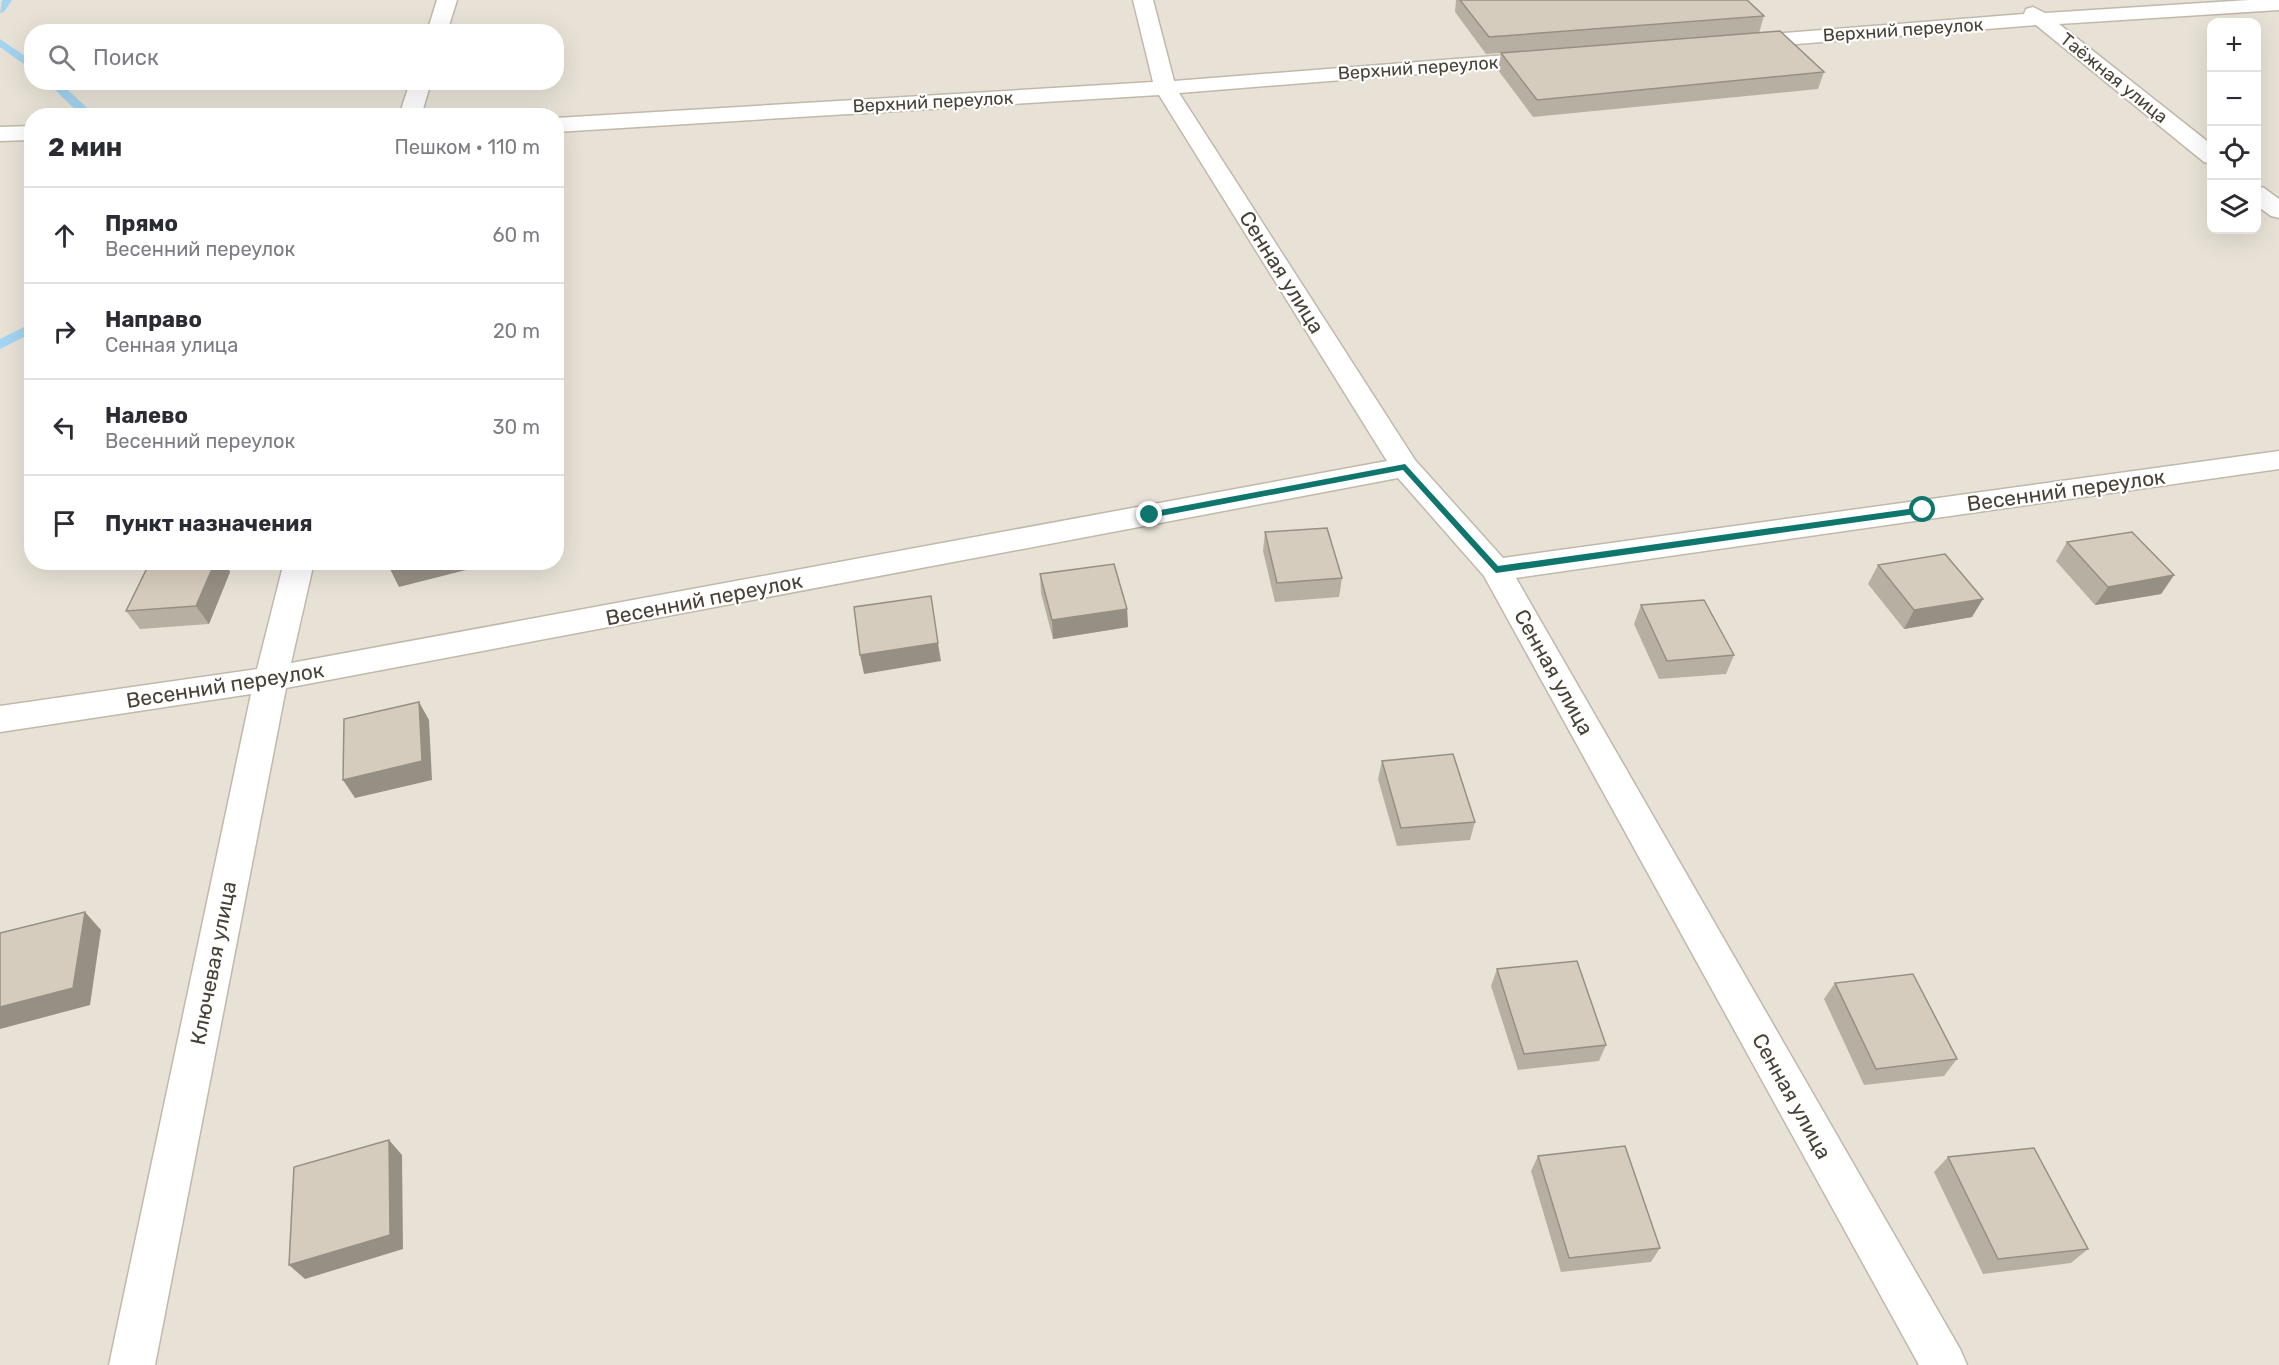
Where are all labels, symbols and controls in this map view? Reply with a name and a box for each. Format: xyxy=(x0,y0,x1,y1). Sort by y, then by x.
street label: Верхний переулок xyxy=(1822,13,1984,47)
map controls xyxy=(2207,18,2261,234)
button: + xyxy=(2207,18,2261,72)
search box xyxy=(24,24,564,90)
street label: Таёжная улица xyxy=(2056,28,2172,128)
icon: search xyxy=(45,41,78,74)
text: Поиск xyxy=(93,44,159,71)
street label: Верхний переулок xyxy=(1337,51,1499,85)
button: − xyxy=(2207,72,2261,126)
street label: Верхний переулок xyxy=(852,87,1014,117)
button: locate xyxy=(2207,126,2261,180)
text: 2 мин xyxy=(48,132,122,163)
text: Пешком · 110 m xyxy=(395,135,540,159)
button: layers xyxy=(2207,180,2261,234)
street label: Сенная улица xyxy=(1234,206,1330,338)
text: Прямо xyxy=(105,210,178,237)
icon: ahead xyxy=(48,219,81,252)
text: 60 m xyxy=(493,223,540,247)
text: Весенний переулок xyxy=(105,237,295,261)
text: Направо xyxy=(105,306,202,333)
icon: right xyxy=(48,315,81,348)
text: 20 m xyxy=(493,319,540,343)
text: Сенная улица xyxy=(105,333,238,357)
text: Налево xyxy=(105,402,188,429)
icon: left xyxy=(48,411,81,444)
text: 30 m xyxy=(493,415,540,439)
text: Весенний переулок xyxy=(105,429,295,453)
street label: Весенний переулок xyxy=(1965,464,2167,516)
route start xyxy=(1909,496,1935,522)
route end xyxy=(1136,501,1162,527)
icon: arrive xyxy=(48,507,81,540)
text: Пункт назначения xyxy=(105,510,313,537)
street label: Весенний переулок xyxy=(604,568,804,630)
street label: Сенная улица xyxy=(1509,605,1599,739)
street label: Весенний переулок xyxy=(124,657,326,713)
street label: Ключевая улица xyxy=(185,879,241,1047)
street label: Сенная улица xyxy=(1747,1029,1837,1163)

